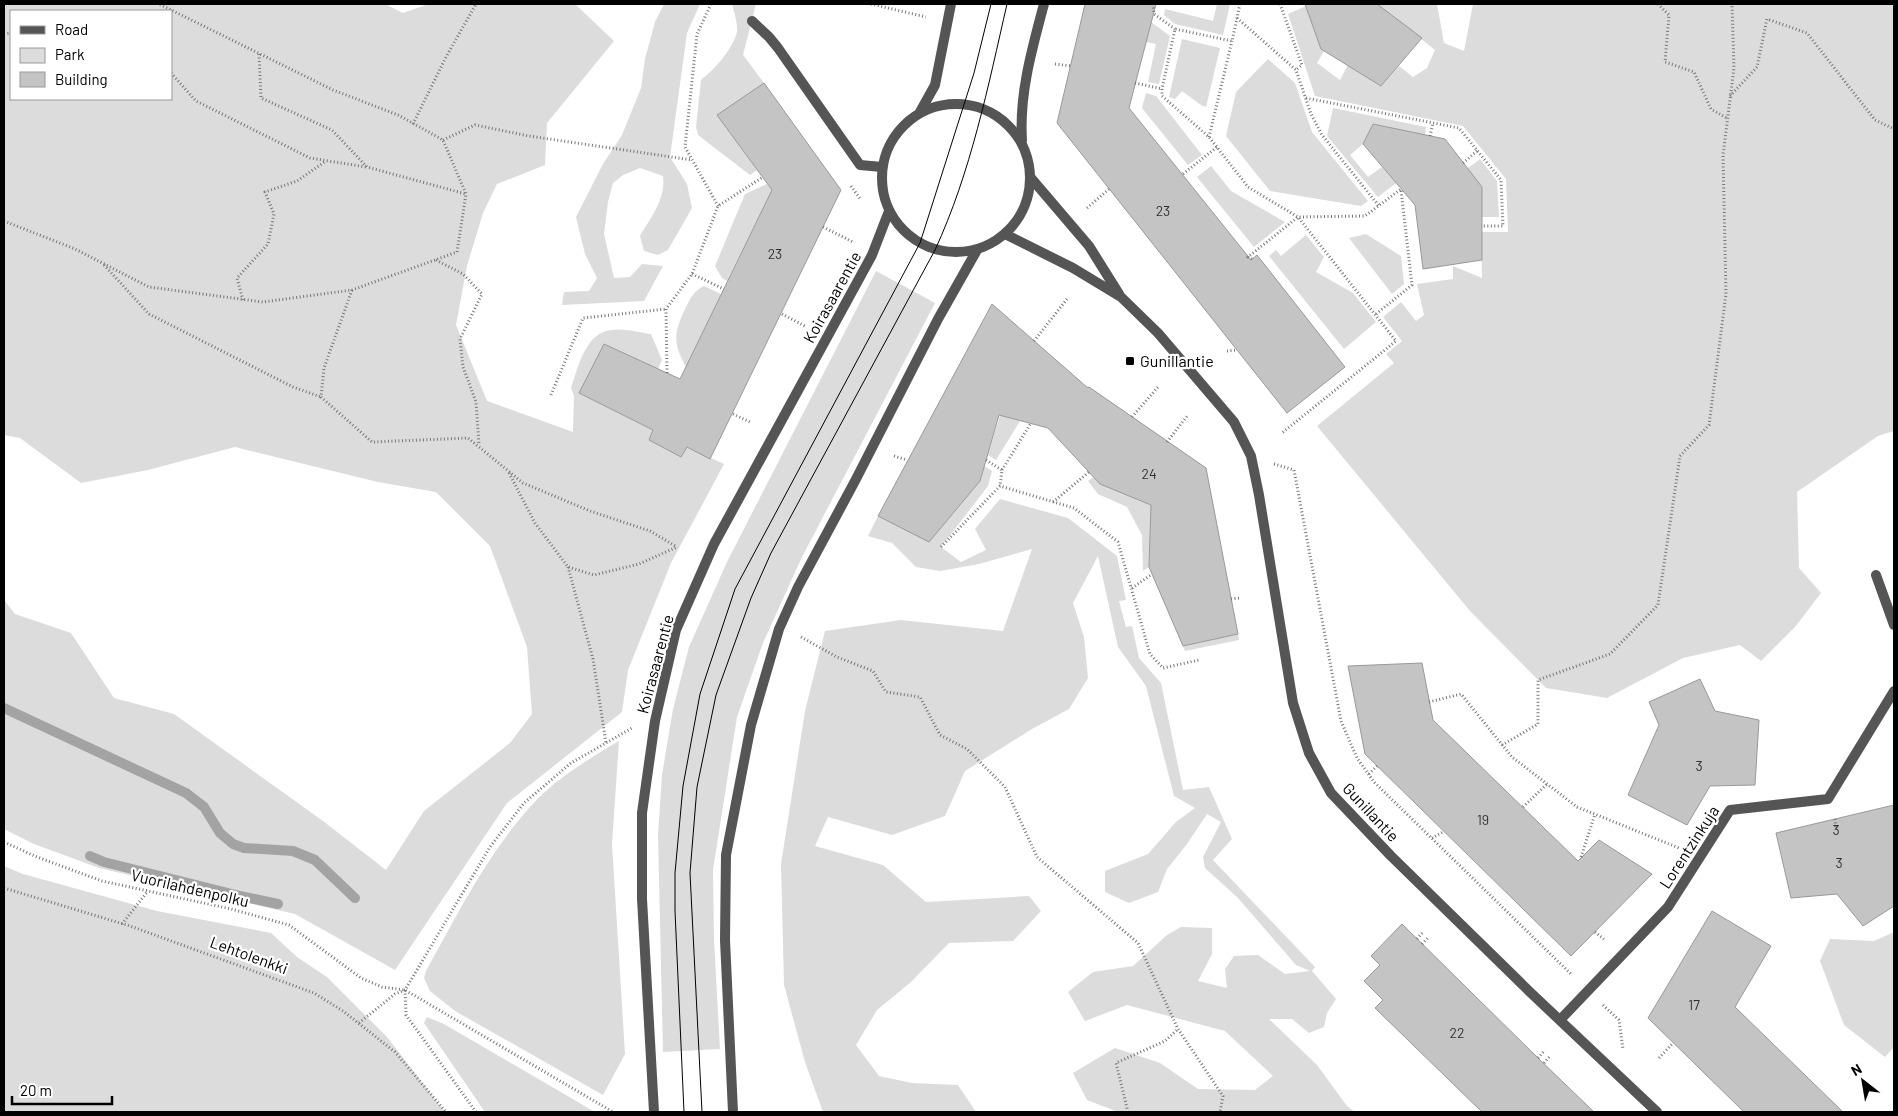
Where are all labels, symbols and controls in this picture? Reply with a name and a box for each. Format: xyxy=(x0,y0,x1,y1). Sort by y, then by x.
legend xyxy=(10,10,172,100)
text: Road xyxy=(55,20,88,38)
text: Park xyxy=(55,45,85,63)
text: Building xyxy=(55,70,108,88)
house number: 23 xyxy=(1156,202,1170,219)
house number: 23 xyxy=(768,245,782,262)
street label: Koirasaarentie xyxy=(799,248,865,346)
place label: Gunillantie xyxy=(1140,351,1214,370)
marker: Gunillantie xyxy=(1124,355,1136,367)
house number: 24 xyxy=(1141,465,1157,482)
street label: Koirasaarentie xyxy=(632,612,677,715)
house number: 3 xyxy=(1695,757,1703,774)
street label: Gunillantie xyxy=(1339,778,1403,845)
street label: Lorentzinkuja xyxy=(1655,802,1722,892)
house number: 19 xyxy=(1477,811,1489,828)
house number: 3 xyxy=(1832,821,1840,838)
house number: 3 xyxy=(1835,854,1843,871)
street label: Vuorilahdenpolku xyxy=(129,865,251,910)
street label: Lehtolenkki xyxy=(208,932,291,977)
house number: 17 xyxy=(1688,996,1700,1013)
house number: 22 xyxy=(1449,1024,1465,1041)
north arrow xyxy=(1838,1056,1888,1106)
text: N xyxy=(1848,1060,1864,1079)
scale bar xyxy=(12,1074,112,1106)
text: 20 m xyxy=(20,1081,52,1099)

